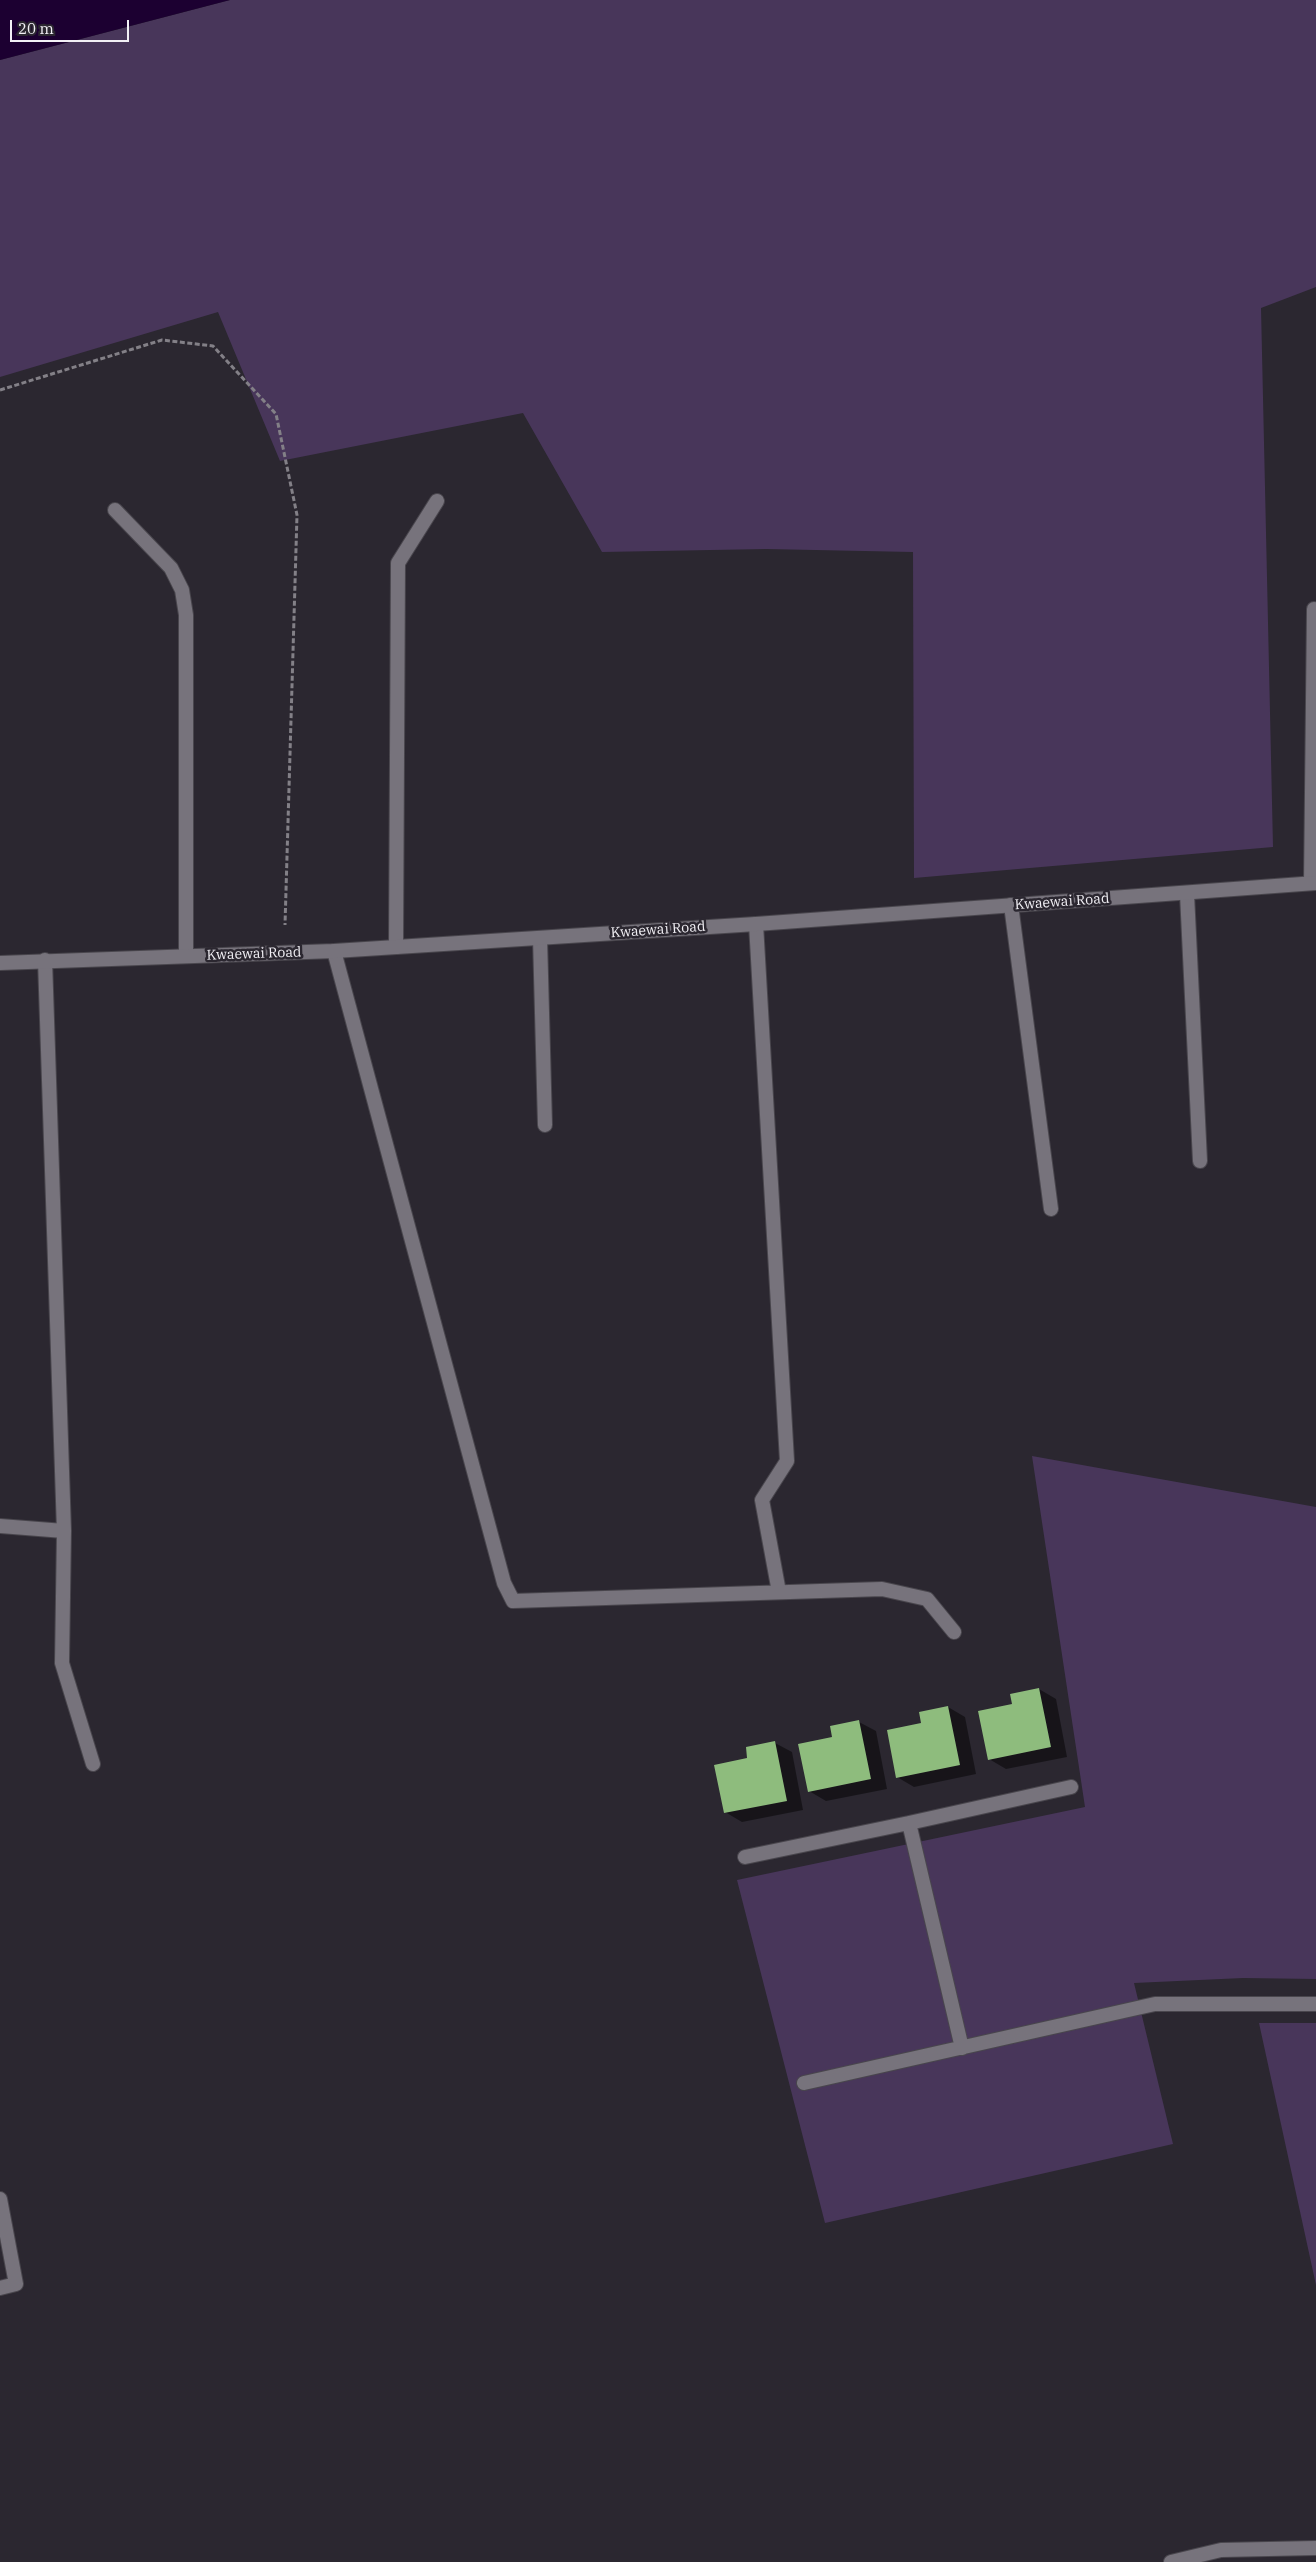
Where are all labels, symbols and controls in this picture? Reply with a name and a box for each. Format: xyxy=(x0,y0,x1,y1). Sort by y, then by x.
scale bar xyxy=(12,10,131,42)
text: 20 m xyxy=(18,19,54,38)
street label: Kwaewai Road xyxy=(1014,890,1110,914)
street label: Kwaewai Road xyxy=(610,918,706,942)
street label: Kwaewai Road xyxy=(206,944,302,964)

